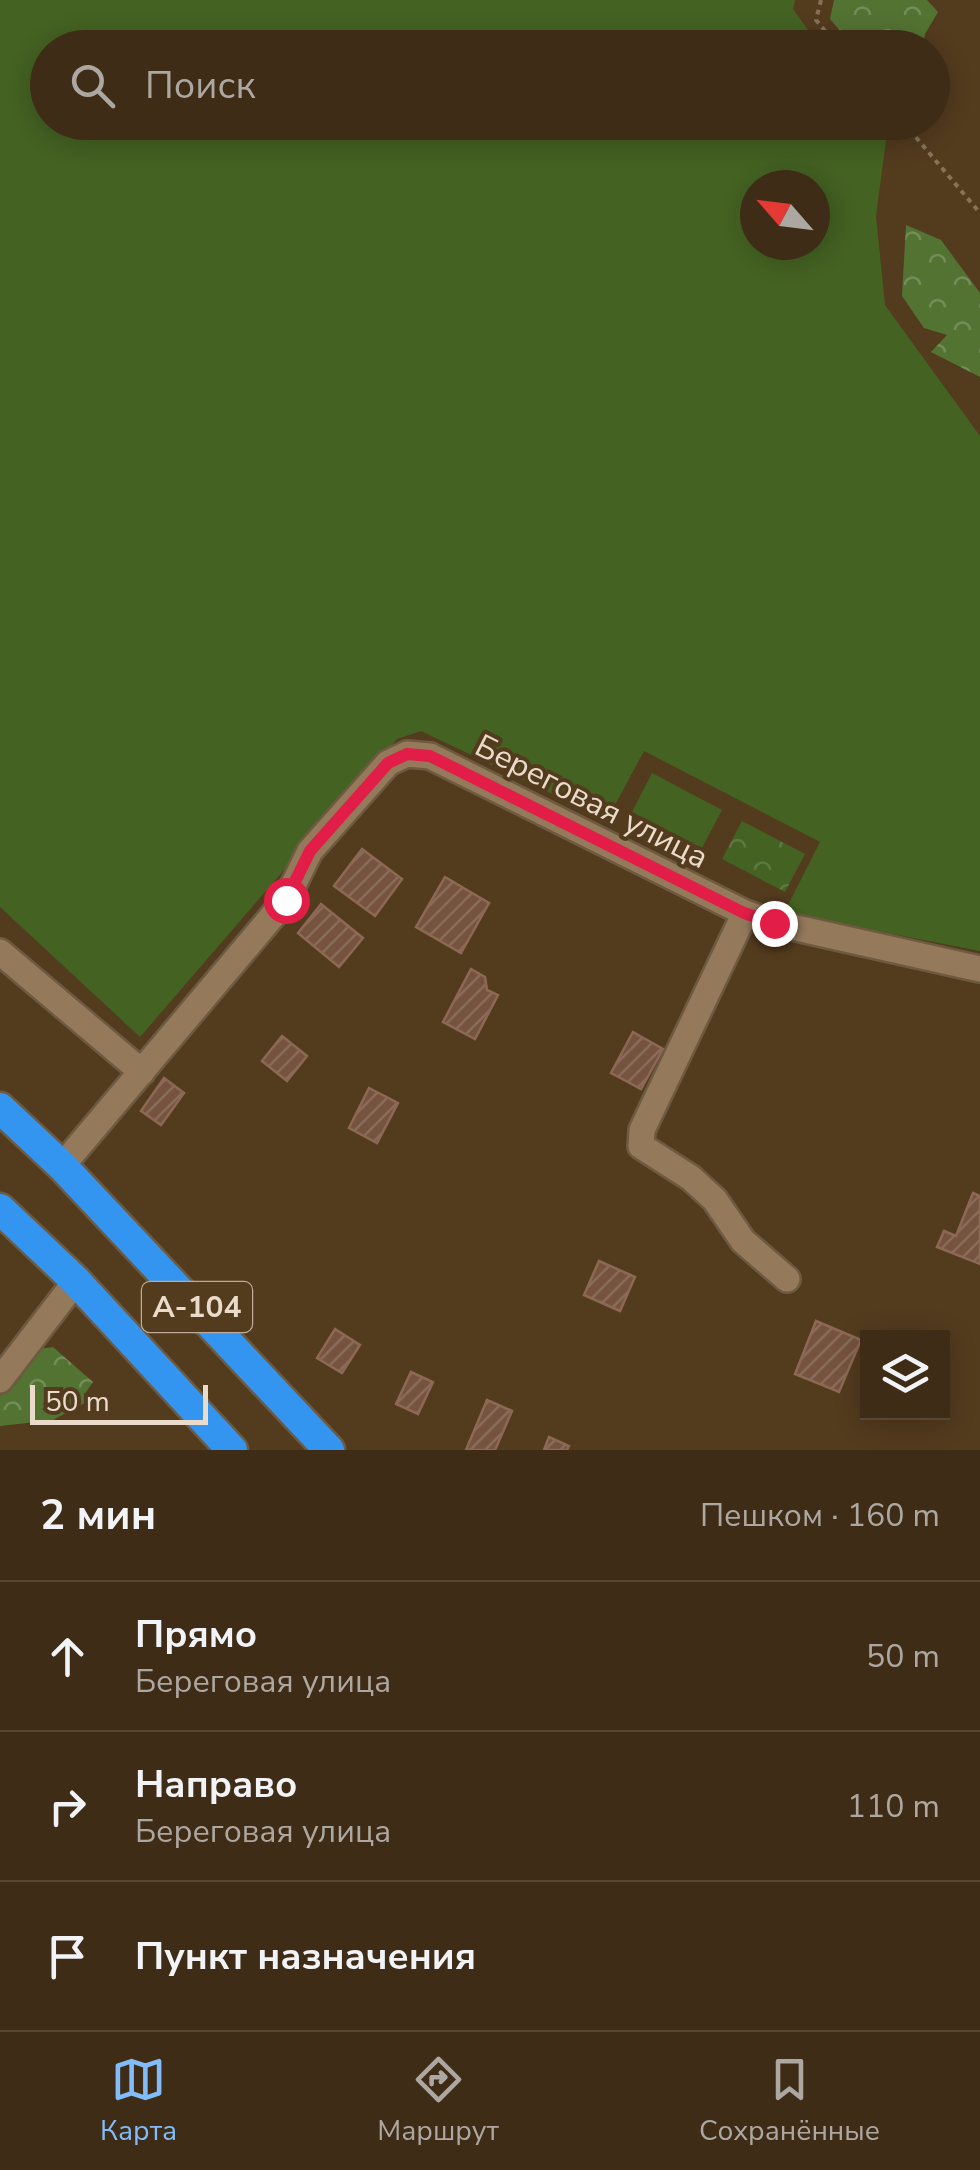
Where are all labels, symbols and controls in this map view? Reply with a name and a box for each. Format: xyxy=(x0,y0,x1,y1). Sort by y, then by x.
search box xyxy=(30,30,950,140)
icon: search xyxy=(65,58,120,113)
text: Поиск xyxy=(145,60,255,111)
north arrow xyxy=(740,170,830,260)
street label: Береговая улица xyxy=(468,724,716,879)
route start xyxy=(264,878,310,924)
route end xyxy=(752,901,798,947)
road number: А-104 xyxy=(142,1282,252,1332)
map controls xyxy=(860,1330,950,1420)
button: layers xyxy=(860,1330,950,1420)
scale bar xyxy=(30,1380,208,1424)
text: 50 m xyxy=(45,1383,110,1421)
text: 2 мин xyxy=(40,1487,156,1544)
text: Пешком · 160 m xyxy=(700,1494,940,1537)
text: Прямо xyxy=(135,1609,257,1660)
icon: ahead xyxy=(40,1629,95,1684)
text: 50 m xyxy=(866,1635,940,1678)
text: Береговая улица xyxy=(135,1660,391,1703)
text: Направо xyxy=(135,1759,297,1810)
icon: right xyxy=(40,1779,95,1834)
text: 110 m xyxy=(847,1785,940,1828)
text: Береговая улица xyxy=(135,1810,391,1853)
icon: arrive xyxy=(40,1929,95,1984)
text: Пункт назначения xyxy=(135,1931,476,1982)
tab: Карта xyxy=(100,2052,177,2150)
tab: Маршрут xyxy=(377,2052,499,2150)
tab: Сохранённые xyxy=(699,2052,880,2150)

